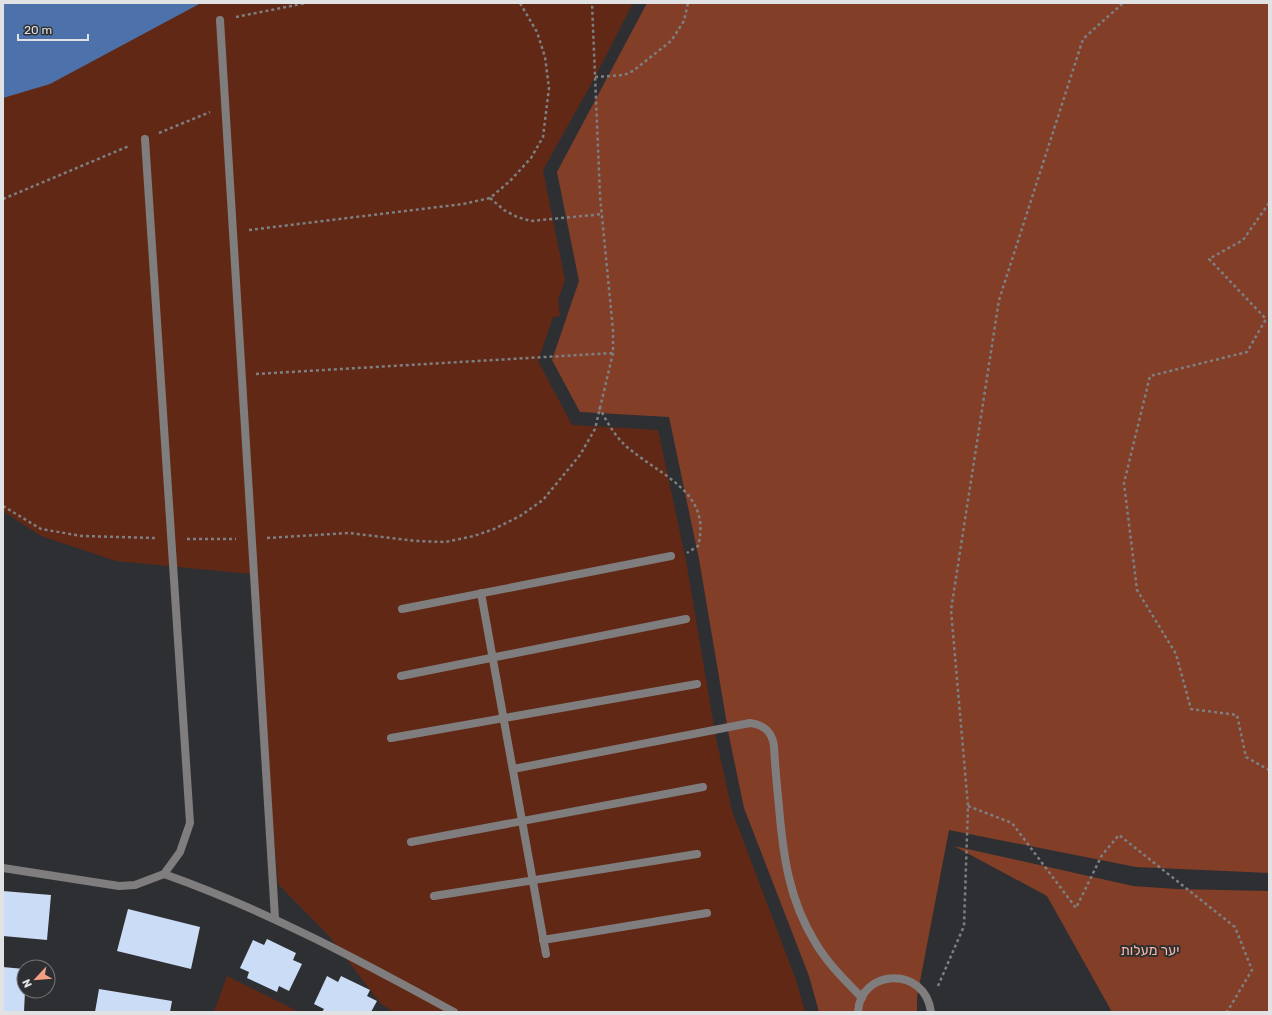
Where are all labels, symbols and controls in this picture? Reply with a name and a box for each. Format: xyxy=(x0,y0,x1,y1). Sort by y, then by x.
scale bar xyxy=(18,16,88,42)
text: 20 m xyxy=(24,23,52,37)
park label: יער מעלות xyxy=(1121,942,1179,959)
north arrow xyxy=(16,959,56,999)
text: N xyxy=(20,977,35,990)

